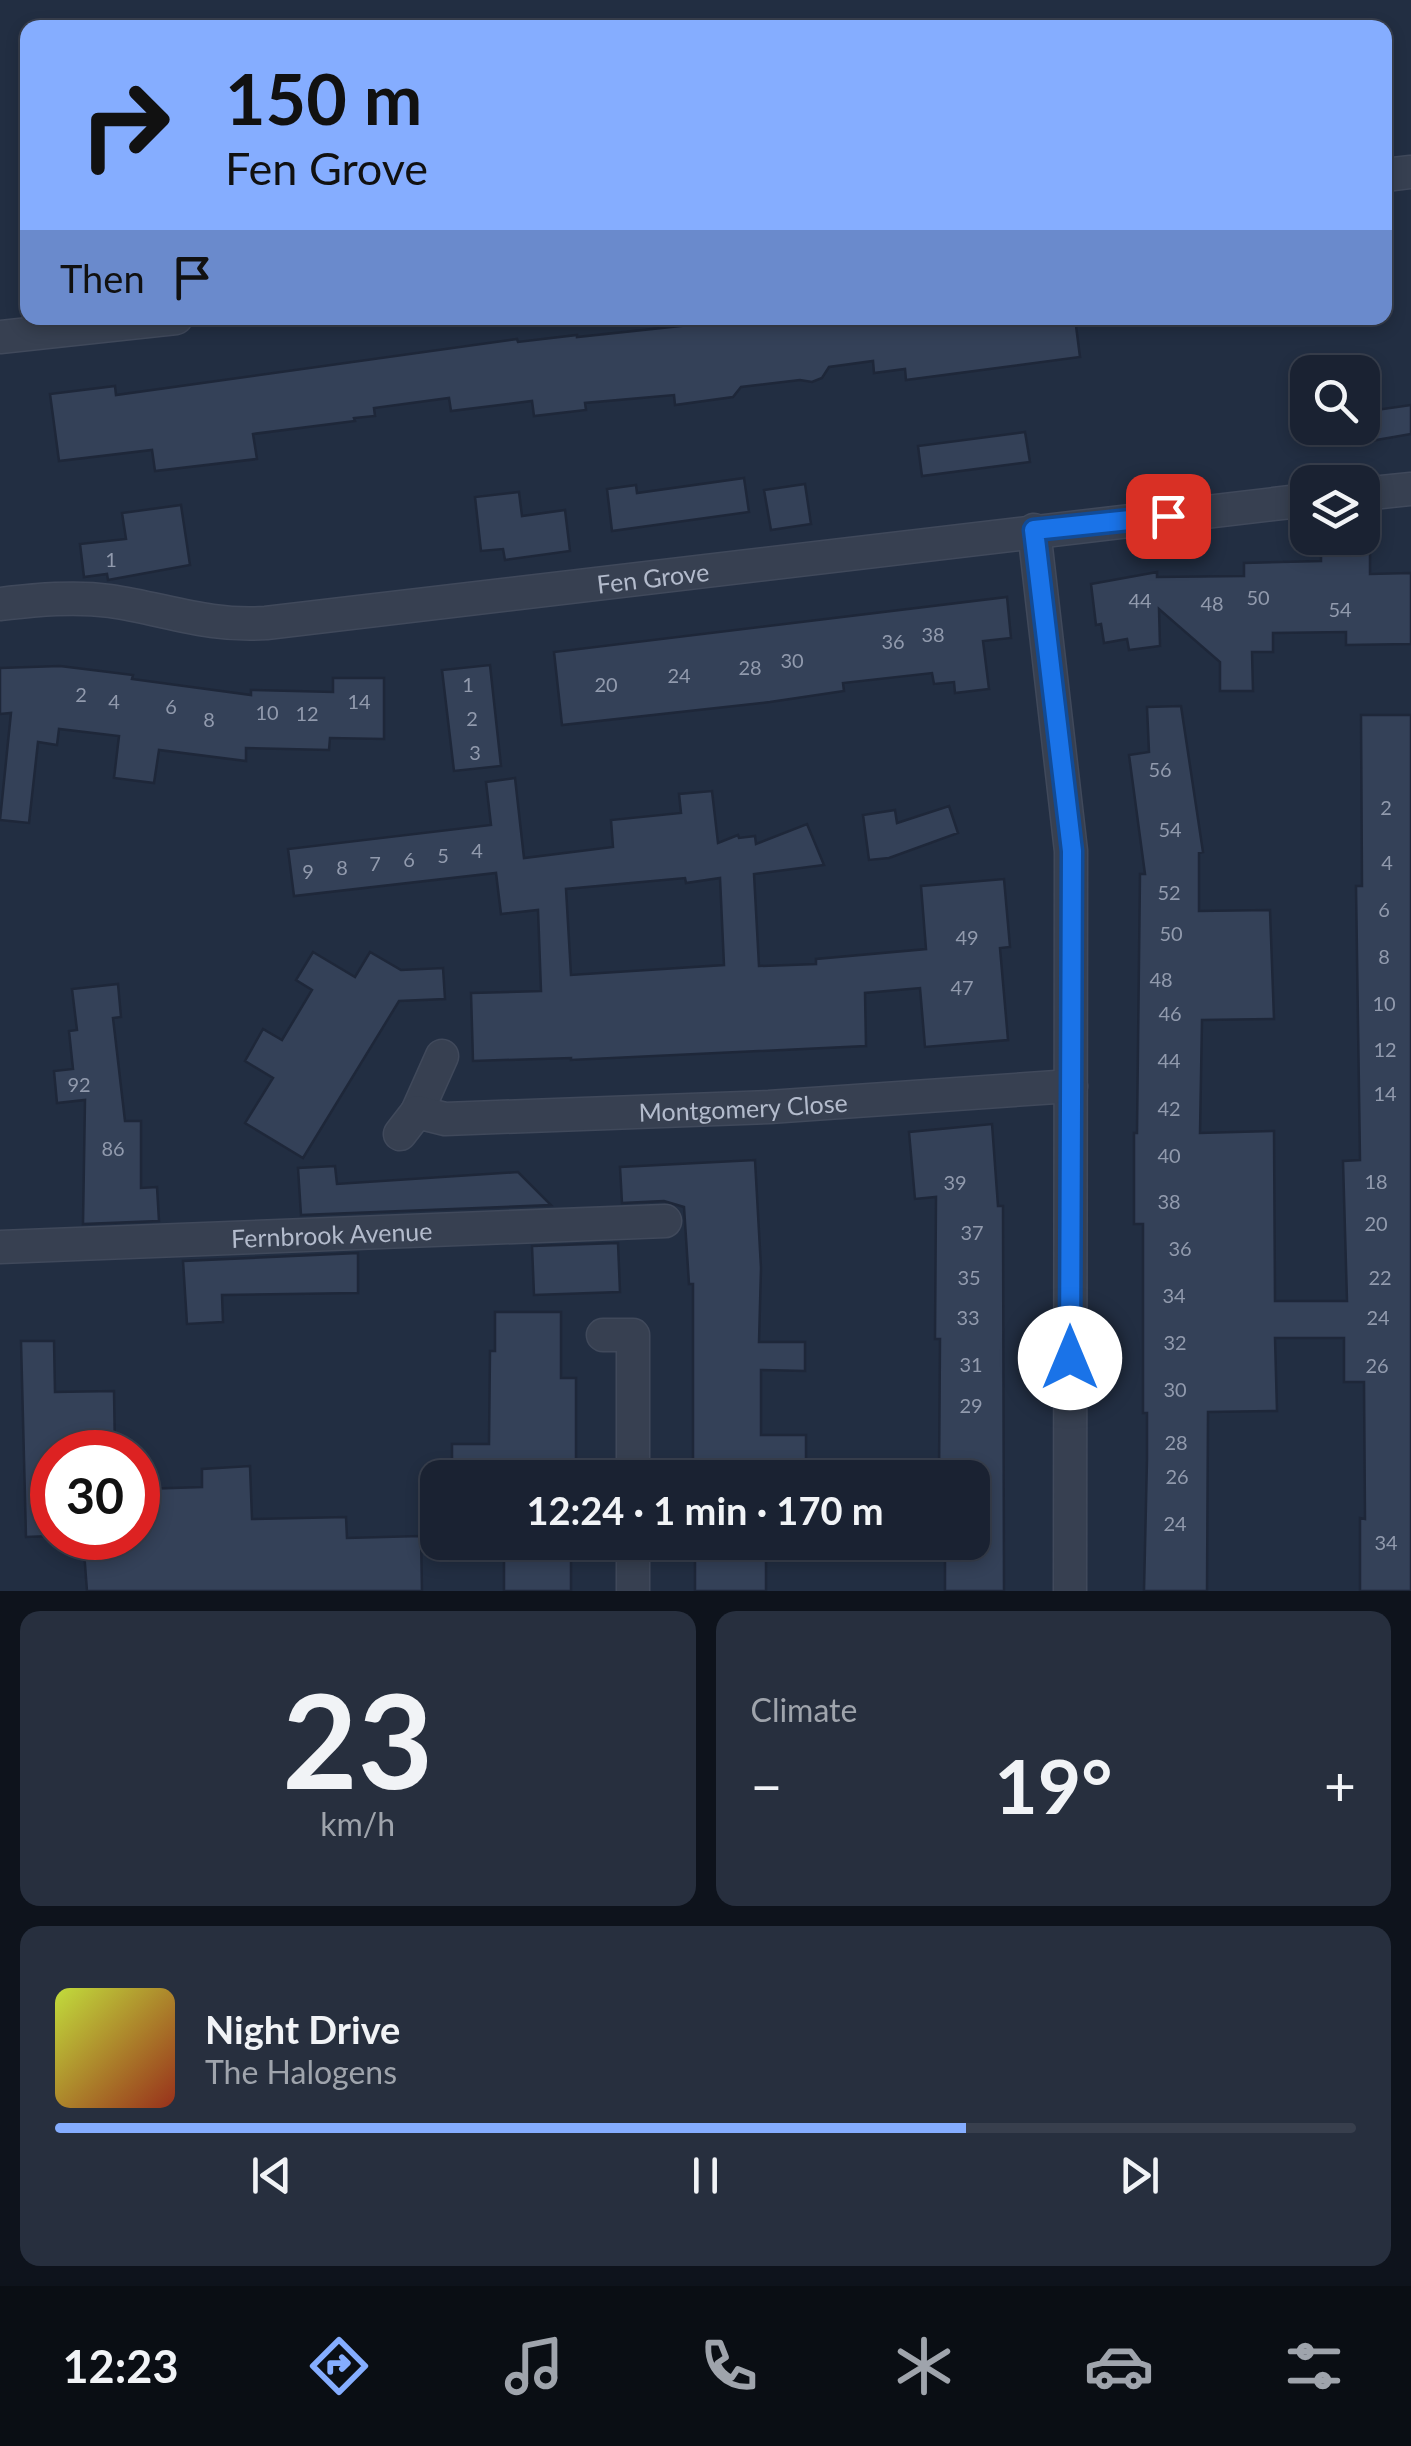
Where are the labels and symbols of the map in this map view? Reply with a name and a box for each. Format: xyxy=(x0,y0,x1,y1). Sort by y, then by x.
pin xyxy=(1126,474,1211,559)
house number: 1 xyxy=(105,547,117,571)
street label: Fen Grove xyxy=(595,556,711,599)
house number: 50 xyxy=(1246,585,1270,609)
house number: 44 xyxy=(1128,588,1152,612)
house number: 48 xyxy=(1200,591,1224,615)
house number: 54 xyxy=(1328,597,1352,621)
house number: 38 xyxy=(921,622,945,646)
house number: 36 xyxy=(881,629,905,653)
house number: 30 xyxy=(780,648,804,672)
house number: 28 xyxy=(738,655,762,679)
house number: 24 xyxy=(667,663,691,687)
house number: 1 xyxy=(462,672,474,696)
house number: 20 xyxy=(594,672,618,696)
house number: 2 xyxy=(75,682,87,706)
house number: 4 xyxy=(108,689,120,713)
house number: 14 xyxy=(347,689,371,713)
house number: 6 xyxy=(165,694,177,718)
house number: 10 xyxy=(255,700,279,724)
house number: 12 xyxy=(295,701,319,725)
house number: 2 xyxy=(466,706,478,730)
house number: 8 xyxy=(203,707,215,731)
house number: 3 xyxy=(469,740,481,764)
house number: 56 xyxy=(1148,757,1172,781)
house number: 2 xyxy=(1380,795,1392,819)
house number: 54 xyxy=(1158,817,1182,841)
house number: 4 xyxy=(471,838,483,862)
house number: 5 xyxy=(437,843,449,867)
house number: 6 xyxy=(403,847,415,871)
house number: 4 xyxy=(1381,850,1393,874)
house number: 7 xyxy=(369,851,381,875)
house number: 8 xyxy=(336,855,348,879)
house number: 9 xyxy=(302,859,314,883)
house number: 52 xyxy=(1157,880,1181,904)
house number: 6 xyxy=(1378,897,1390,921)
house number: 50 xyxy=(1159,921,1183,945)
house number: 49 xyxy=(955,925,979,949)
house number: 8 xyxy=(1378,944,1390,968)
house number: 48 xyxy=(1149,967,1173,991)
house number: 47 xyxy=(950,975,974,999)
house number: 10 xyxy=(1372,991,1396,1015)
house number: 46 xyxy=(1158,1001,1182,1025)
house number: 12 xyxy=(1373,1037,1397,1061)
house number: 44 xyxy=(1157,1048,1181,1072)
house number: 92 xyxy=(67,1072,91,1096)
house number: 14 xyxy=(1373,1081,1397,1105)
street label: Montgomery Close xyxy=(638,1087,849,1127)
house number: 42 xyxy=(1157,1096,1181,1120)
house number: 86 xyxy=(101,1136,125,1160)
house number: 40 xyxy=(1157,1143,1181,1167)
house number: 18 xyxy=(1364,1169,1388,1193)
house number: 39 xyxy=(943,1170,967,1194)
house number: 38 xyxy=(1157,1189,1181,1213)
house number: 20 xyxy=(1364,1211,1388,1235)
street label: Fernbrook Avenue xyxy=(231,1215,433,1253)
house number: 37 xyxy=(960,1220,984,1244)
house number: 36 xyxy=(1168,1236,1192,1260)
house number: 35 xyxy=(957,1265,981,1289)
house number: 22 xyxy=(1368,1265,1392,1289)
house number: 34 xyxy=(1162,1283,1186,1307)
house number: 33 xyxy=(956,1305,980,1329)
house number: 24 xyxy=(1366,1305,1390,1329)
position arrow xyxy=(1018,1306,1122,1410)
house number: 32 xyxy=(1163,1330,1187,1354)
house number: 31 xyxy=(959,1352,983,1376)
house number: 26 xyxy=(1365,1353,1389,1377)
house number: 30 xyxy=(1163,1377,1187,1401)
house number: 29 xyxy=(959,1393,983,1417)
speed limit sign: 30 xyxy=(30,1430,160,1560)
house number: 28 xyxy=(1164,1430,1188,1454)
house number: 26 xyxy=(1165,1464,1189,1488)
house number: 24 xyxy=(1163,1511,1187,1535)
house number: 34 xyxy=(1374,1530,1398,1554)

